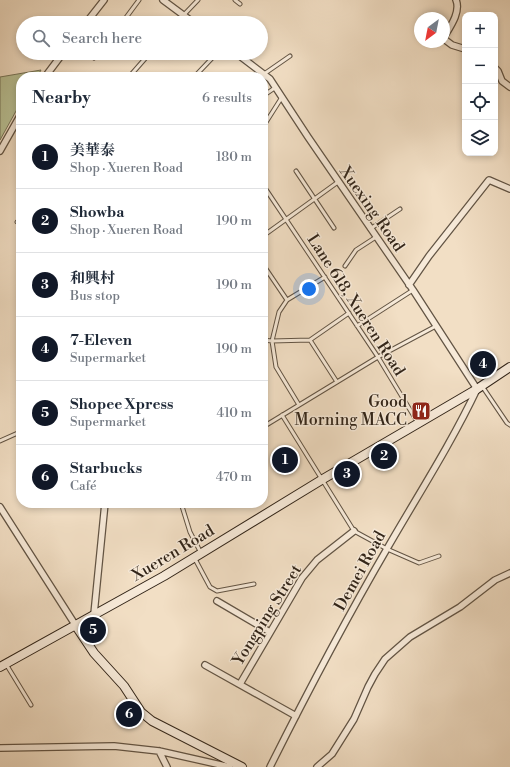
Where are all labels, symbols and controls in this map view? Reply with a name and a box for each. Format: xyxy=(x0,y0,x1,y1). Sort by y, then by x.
north arrow xyxy=(414,12,450,48)
map controls xyxy=(462,12,498,156)
button: + xyxy=(462,12,498,48)
search box xyxy=(16,16,268,60)
icon: search xyxy=(30,27,52,49)
text: Search here xyxy=(62,29,142,48)
button: − xyxy=(462,48,498,84)
button: locate xyxy=(462,84,498,120)
text: Nearby xyxy=(32,87,91,109)
text: 6 results xyxy=(202,90,252,106)
button: layers xyxy=(462,120,498,156)
text: 美華泰 xyxy=(70,141,115,160)
text: 1 xyxy=(42,149,48,165)
text: 180 m xyxy=(216,149,252,165)
text: Shop · Xueren Road xyxy=(70,160,183,176)
street label: Xuexing Road xyxy=(335,162,409,256)
text: Showba xyxy=(70,203,124,222)
text: 2 xyxy=(41,213,49,229)
text: 190 m xyxy=(216,213,252,229)
text: Shop · Xueren Road xyxy=(70,222,183,238)
street label: Lane 618, Xueren Road xyxy=(303,230,409,380)
text: 和興村 xyxy=(70,269,115,288)
text: 3 xyxy=(41,277,49,293)
text: 190 m xyxy=(216,277,252,293)
your location xyxy=(299,279,319,299)
text: Bus stop xyxy=(70,288,120,304)
text: 7-Eleven xyxy=(70,331,132,350)
text: 4 xyxy=(41,341,49,357)
text: 190 m xyxy=(216,341,252,357)
pin: 4 xyxy=(470,349,496,379)
text: Supermarket xyxy=(70,350,146,366)
place label: Good Morning MACC xyxy=(295,392,407,430)
text: Shopee Xpress xyxy=(70,395,173,414)
restaurant icon: Good Morning MACC xyxy=(410,400,432,422)
text: 5 xyxy=(41,405,49,421)
text: 410 m xyxy=(216,405,252,421)
text: Supermarket xyxy=(70,414,146,430)
pin: 2 xyxy=(371,441,397,471)
pin: 1 xyxy=(272,445,298,475)
text: Starbucks xyxy=(70,459,142,478)
pin: 3 xyxy=(334,459,360,489)
text: 6 xyxy=(41,469,49,485)
text: 470 m xyxy=(216,469,252,485)
text: Café xyxy=(70,478,97,494)
street label: Xueren Road xyxy=(127,521,218,586)
street label: Demei Road xyxy=(330,528,390,614)
street label: Yongping Street xyxy=(227,561,306,670)
pin: 5 xyxy=(80,615,106,645)
pin: 6 xyxy=(116,699,142,729)

